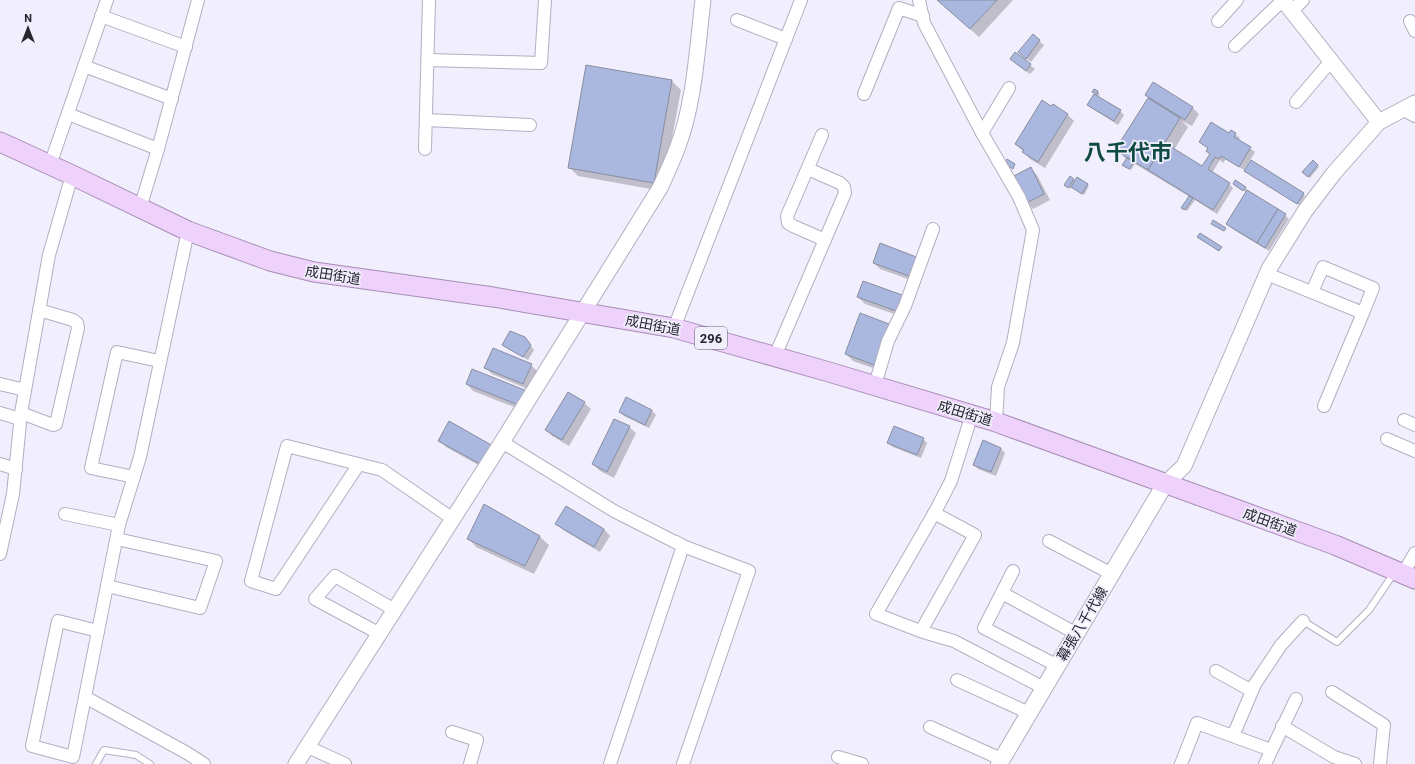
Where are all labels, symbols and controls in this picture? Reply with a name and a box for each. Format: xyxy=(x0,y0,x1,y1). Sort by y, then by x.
north arrow xyxy=(8,8,48,48)
text: N xyxy=(24,12,32,25)
district label: 八千代市 xyxy=(1084,140,1172,165)
street label: 成田街道 xyxy=(304,263,362,287)
street label: 成田街道 xyxy=(624,312,682,338)
road number: 296 xyxy=(695,327,727,349)
street label: 成田街道 xyxy=(936,397,994,429)
street label: 成田街道 xyxy=(1241,505,1299,539)
street label: 幕張八千代線 xyxy=(1054,584,1110,664)

